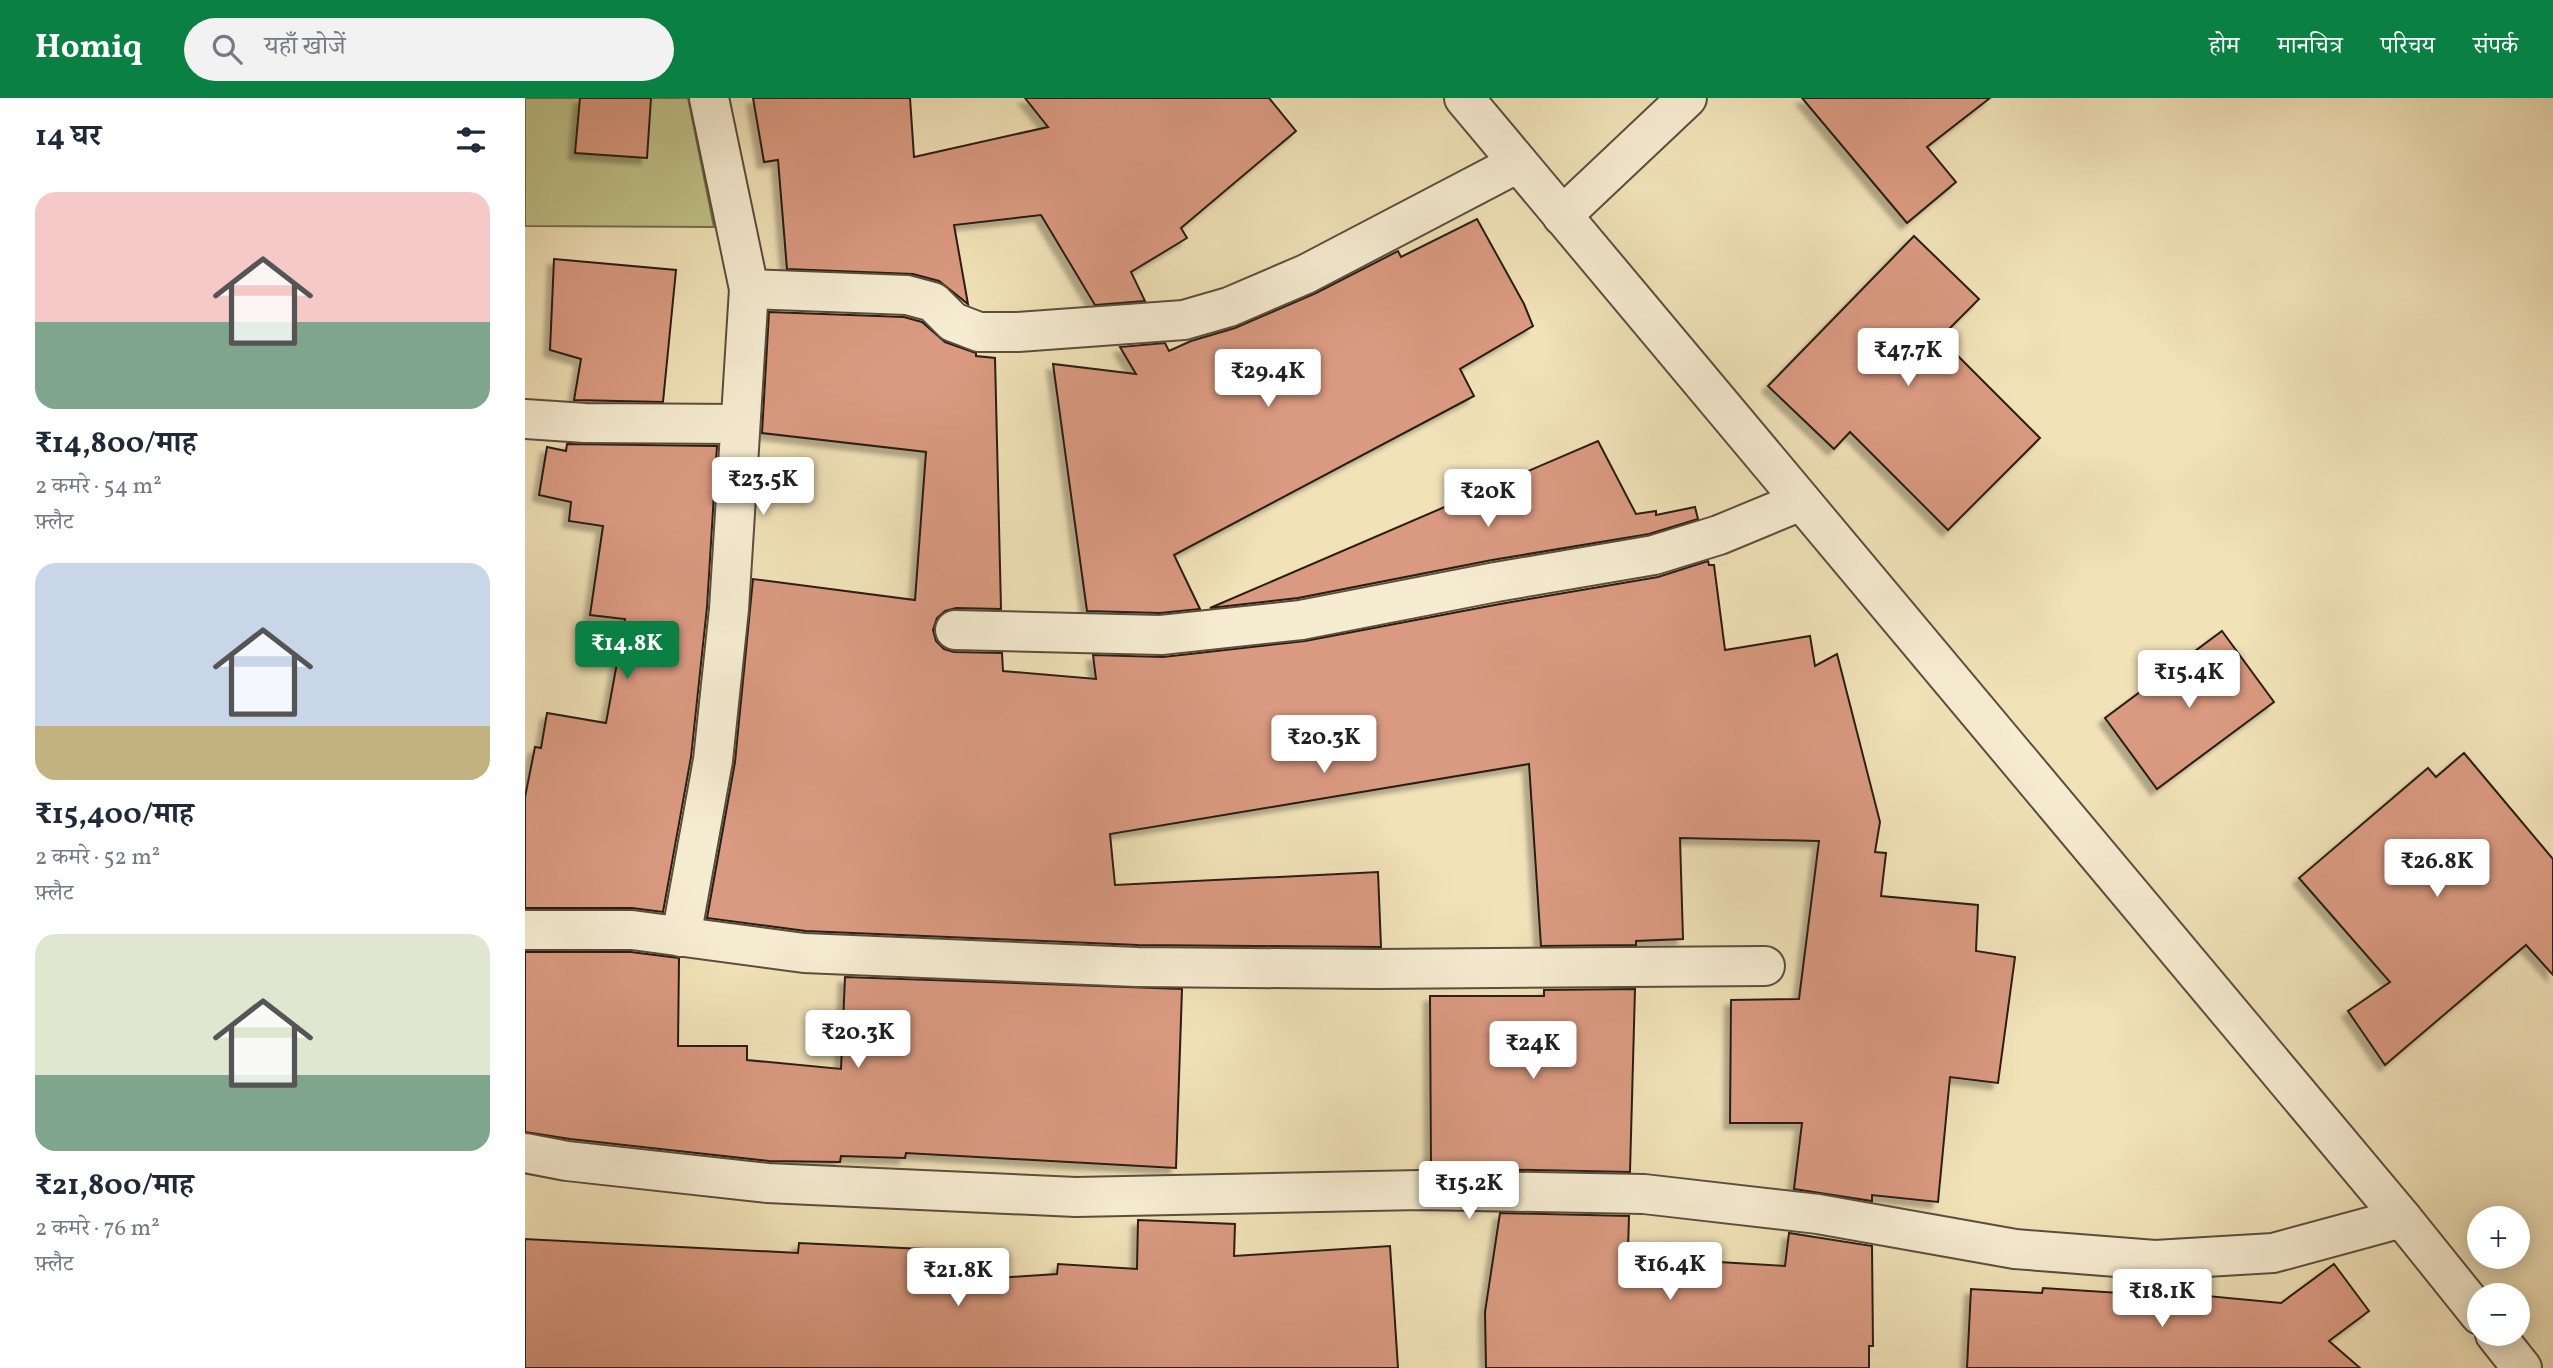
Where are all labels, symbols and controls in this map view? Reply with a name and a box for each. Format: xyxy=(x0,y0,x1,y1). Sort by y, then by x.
search box xyxy=(184,18,674,81)
text: Homiq xyxy=(35,26,142,72)
text: यहाँ खोजें xyxy=(264,29,346,65)
icon: search xyxy=(208,30,246,68)
text: होम xyxy=(2209,30,2239,64)
text: मानचित्र xyxy=(2277,30,2343,64)
text: परिचय xyxy=(2381,30,2435,64)
text: संपर्क xyxy=(2473,30,2518,64)
text: 14 घर xyxy=(35,116,101,158)
icon: filters xyxy=(452,121,490,159)
icon: home xyxy=(200,238,326,364)
pin: ₹47.7K xyxy=(1851,328,1965,388)
text: ₹47.7K xyxy=(1874,335,1942,367)
pin: ₹29.4K xyxy=(1211,350,1325,409)
text: ₹29.4K xyxy=(1231,356,1305,388)
text: ₹14,800/माह xyxy=(35,423,196,465)
pin: ₹23.5K xyxy=(706,458,820,517)
text: ₹23.5K xyxy=(728,464,798,496)
pin: ₹20K xyxy=(1447,470,1529,529)
text: 2 कमरे · 54 m² xyxy=(35,471,162,503)
text: ₹20K xyxy=(1460,476,1516,508)
text: फ़्लैट xyxy=(35,507,73,539)
icon: home xyxy=(200,609,326,735)
pin: ₹14.8K xyxy=(570,622,684,681)
text: ₹14.8K xyxy=(591,628,663,660)
pin: ₹15.4K xyxy=(2132,650,2246,710)
text: ₹15.4K xyxy=(2154,657,2224,689)
pin: ₹20.3K xyxy=(1267,716,1381,775)
text: ₹20.3K xyxy=(1287,722,1361,754)
text: ₹15,400/माह xyxy=(35,794,194,836)
pin: ₹26.8K xyxy=(2380,840,2494,899)
text: 2 कमरे · 52 m² xyxy=(35,842,160,874)
text: ₹26.8K xyxy=(2400,846,2474,878)
text: फ़्लैट xyxy=(35,878,73,910)
icon: home xyxy=(200,980,326,1106)
pin: ₹20.3K xyxy=(801,1010,915,1070)
text: ₹20.3K xyxy=(821,1017,895,1049)
pin: ₹24K xyxy=(1492,1021,1574,1081)
text: ₹24K xyxy=(1506,1028,1561,1060)
pin: ₹15.2K xyxy=(1412,1162,1526,1221)
text: ₹21,800/माह xyxy=(35,1165,194,1207)
text: ₹15.2K xyxy=(1435,1168,1503,1200)
map controls xyxy=(2467,1206,2530,1346)
button: + xyxy=(2467,1206,2530,1269)
text: 2 कमरे · 76 m² xyxy=(35,1213,160,1245)
pin: ₹16.4K xyxy=(1613,1242,1727,1302)
pin: ₹21.8K xyxy=(901,1248,1015,1308)
text: फ़्लैट xyxy=(35,1249,73,1281)
text: ₹16.4K xyxy=(1634,1249,1706,1281)
text: ₹21.8K xyxy=(923,1255,993,1287)
pin: ₹18.1K xyxy=(2105,1270,2219,1329)
text: ₹18.1K xyxy=(2129,1276,2195,1308)
button: − xyxy=(2467,1283,2530,1346)

